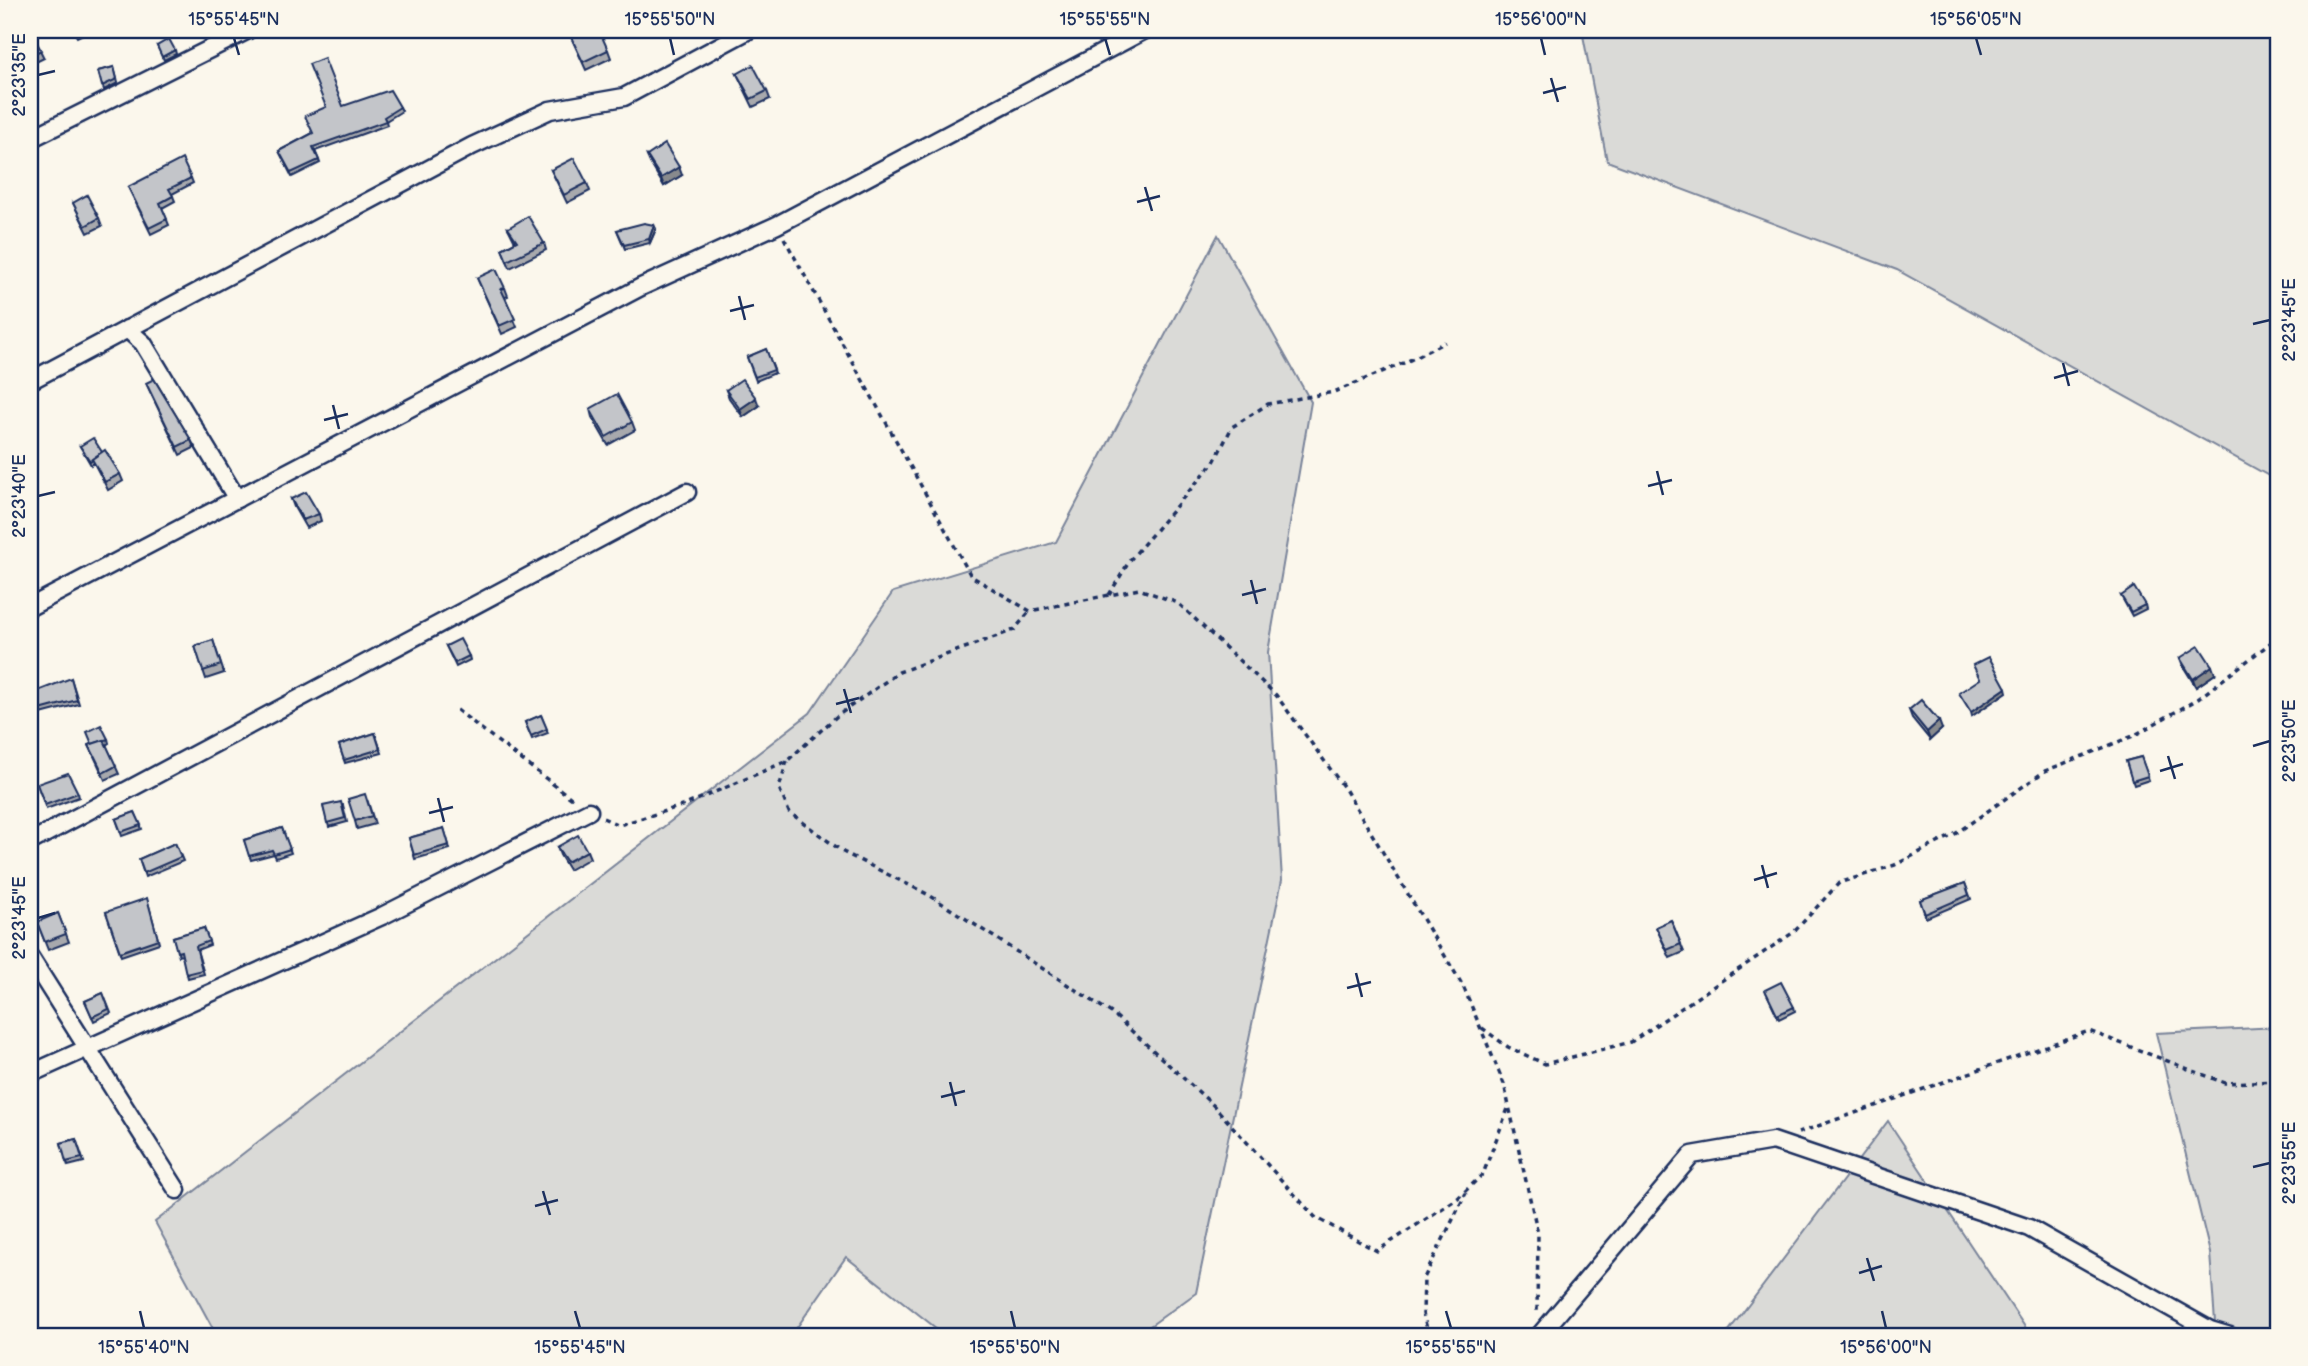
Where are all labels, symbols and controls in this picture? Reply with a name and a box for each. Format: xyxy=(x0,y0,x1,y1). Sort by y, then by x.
text: 15°55'45"N xyxy=(188,9,280,30)
text: 15°55'50"N xyxy=(624,9,716,30)
text: 15°55'55"N xyxy=(1060,9,1150,30)
text: 15°56'00"N xyxy=(1495,9,1587,30)
text: 15°56'05"N xyxy=(1930,9,2022,30)
text: 2°23'35"E xyxy=(9,33,30,117)
text: 2°23'45"E xyxy=(2279,278,2300,362)
text: 2°23'40"E xyxy=(9,454,30,538)
text: 2°23'50"E xyxy=(2279,699,2300,783)
text: 2°23'45"E xyxy=(9,876,30,960)
text: 2°23'55"E xyxy=(2279,1121,2300,1204)
text: 15°55'40"N xyxy=(98,1337,190,1358)
text: 15°55'45"N xyxy=(534,1337,626,1358)
text: 15°55'50"N xyxy=(969,1337,1061,1358)
text: 15°55'55"N xyxy=(1406,1337,1496,1358)
text: 15°56'00"N xyxy=(1840,1337,1932,1358)

